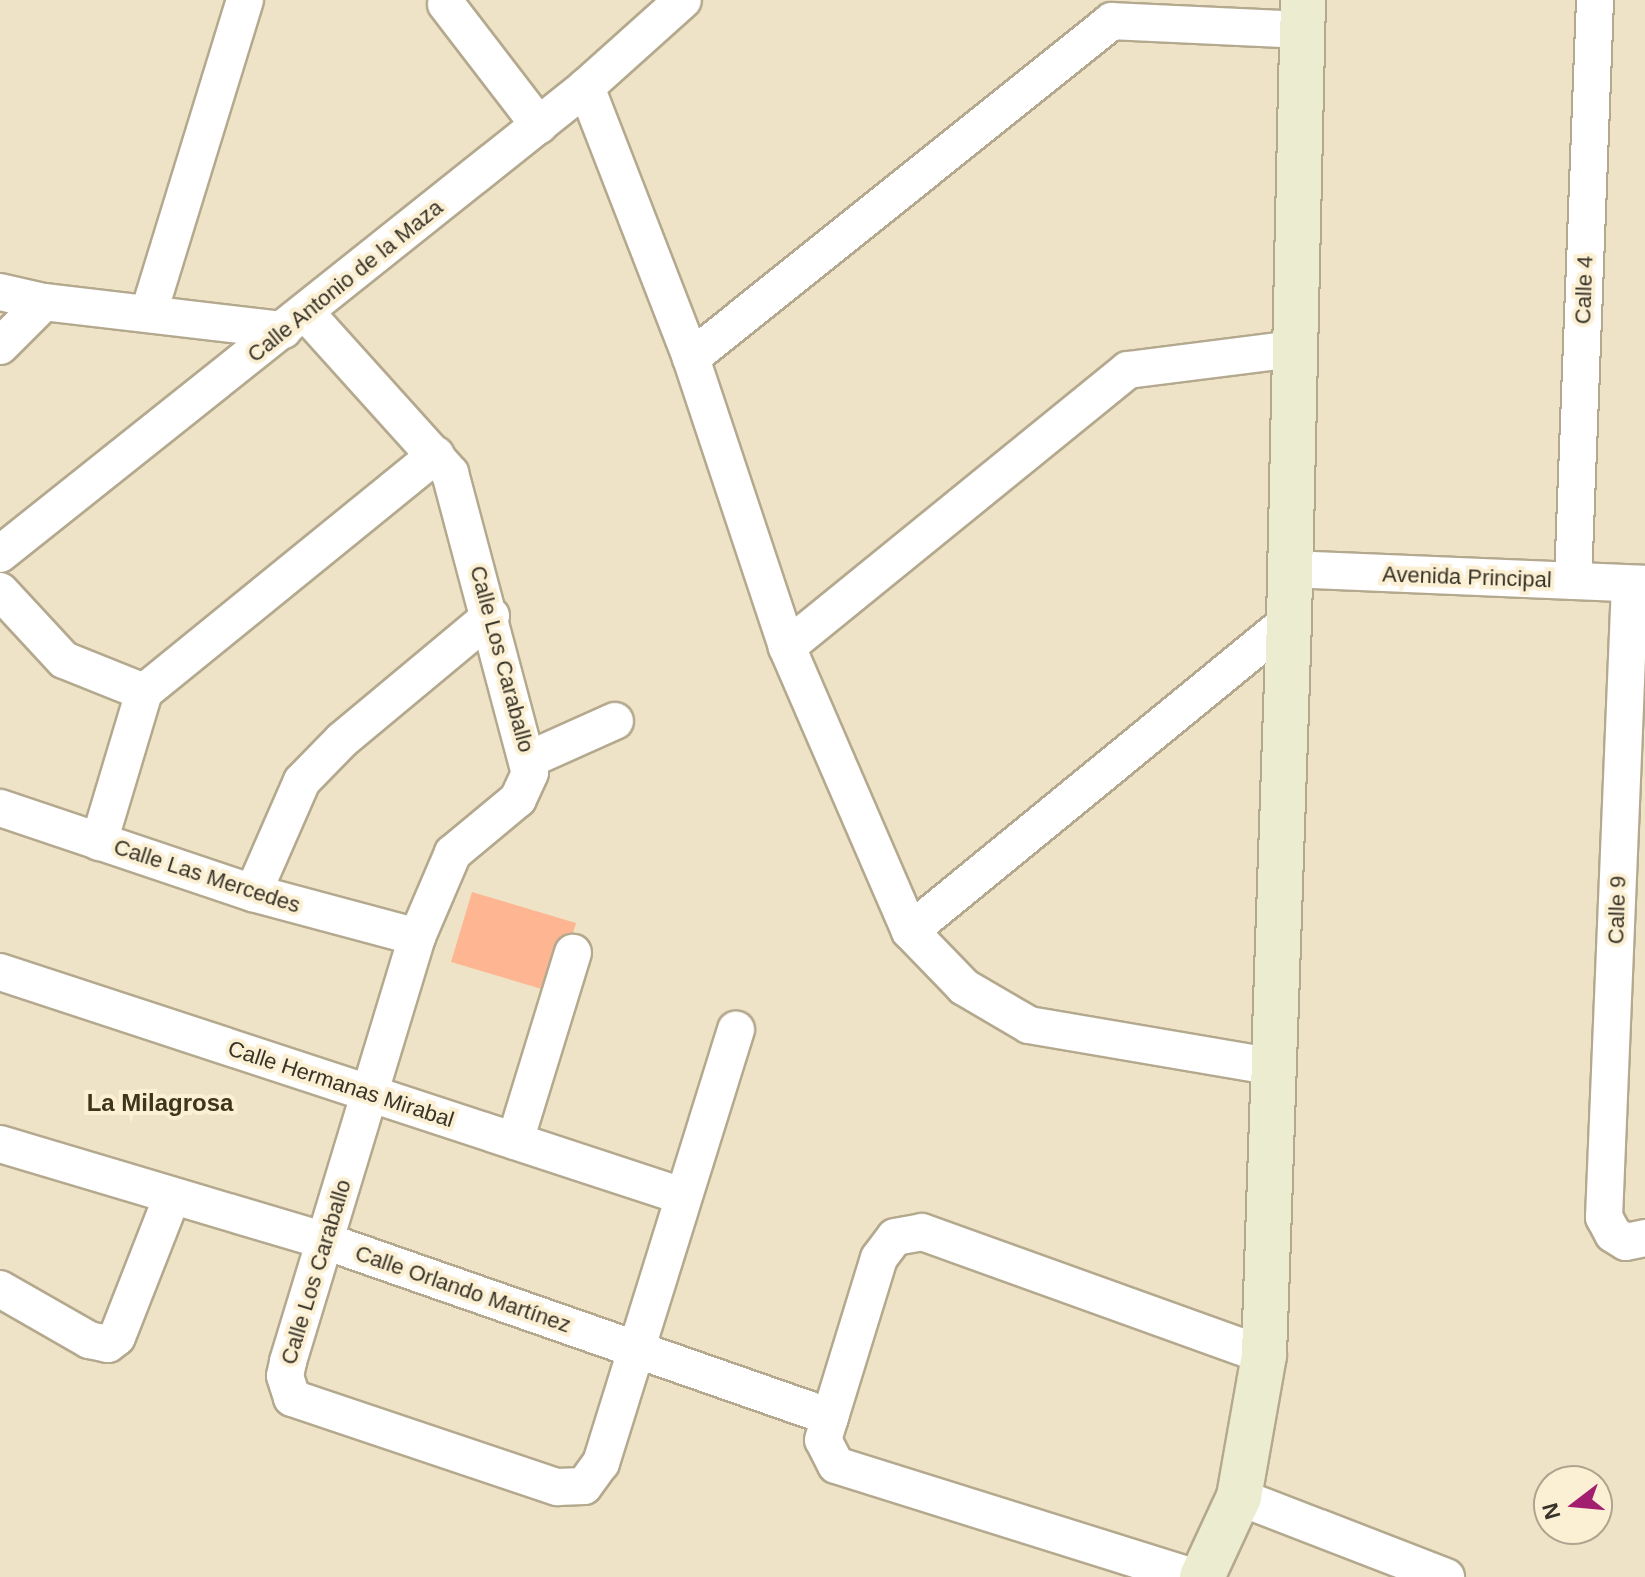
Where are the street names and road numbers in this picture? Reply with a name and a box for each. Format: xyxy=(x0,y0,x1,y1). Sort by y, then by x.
street label: Calle Antonio de la Maza xyxy=(242,194,448,368)
street label: Calle 4 xyxy=(1570,255,1598,325)
street label: Avenida Principal xyxy=(1382,561,1552,593)
street label: Calle Los Caraballo xyxy=(464,563,540,755)
street label: Calle Las Mercedes xyxy=(110,833,304,919)
street label: Calle 9 xyxy=(1603,875,1631,945)
street label: Calle Hermanas Mirabal xyxy=(225,1035,457,1133)
street label: Calle Los Caraballo xyxy=(275,1176,357,1368)
street label: Calle Orlando Martínez xyxy=(352,1240,574,1338)

